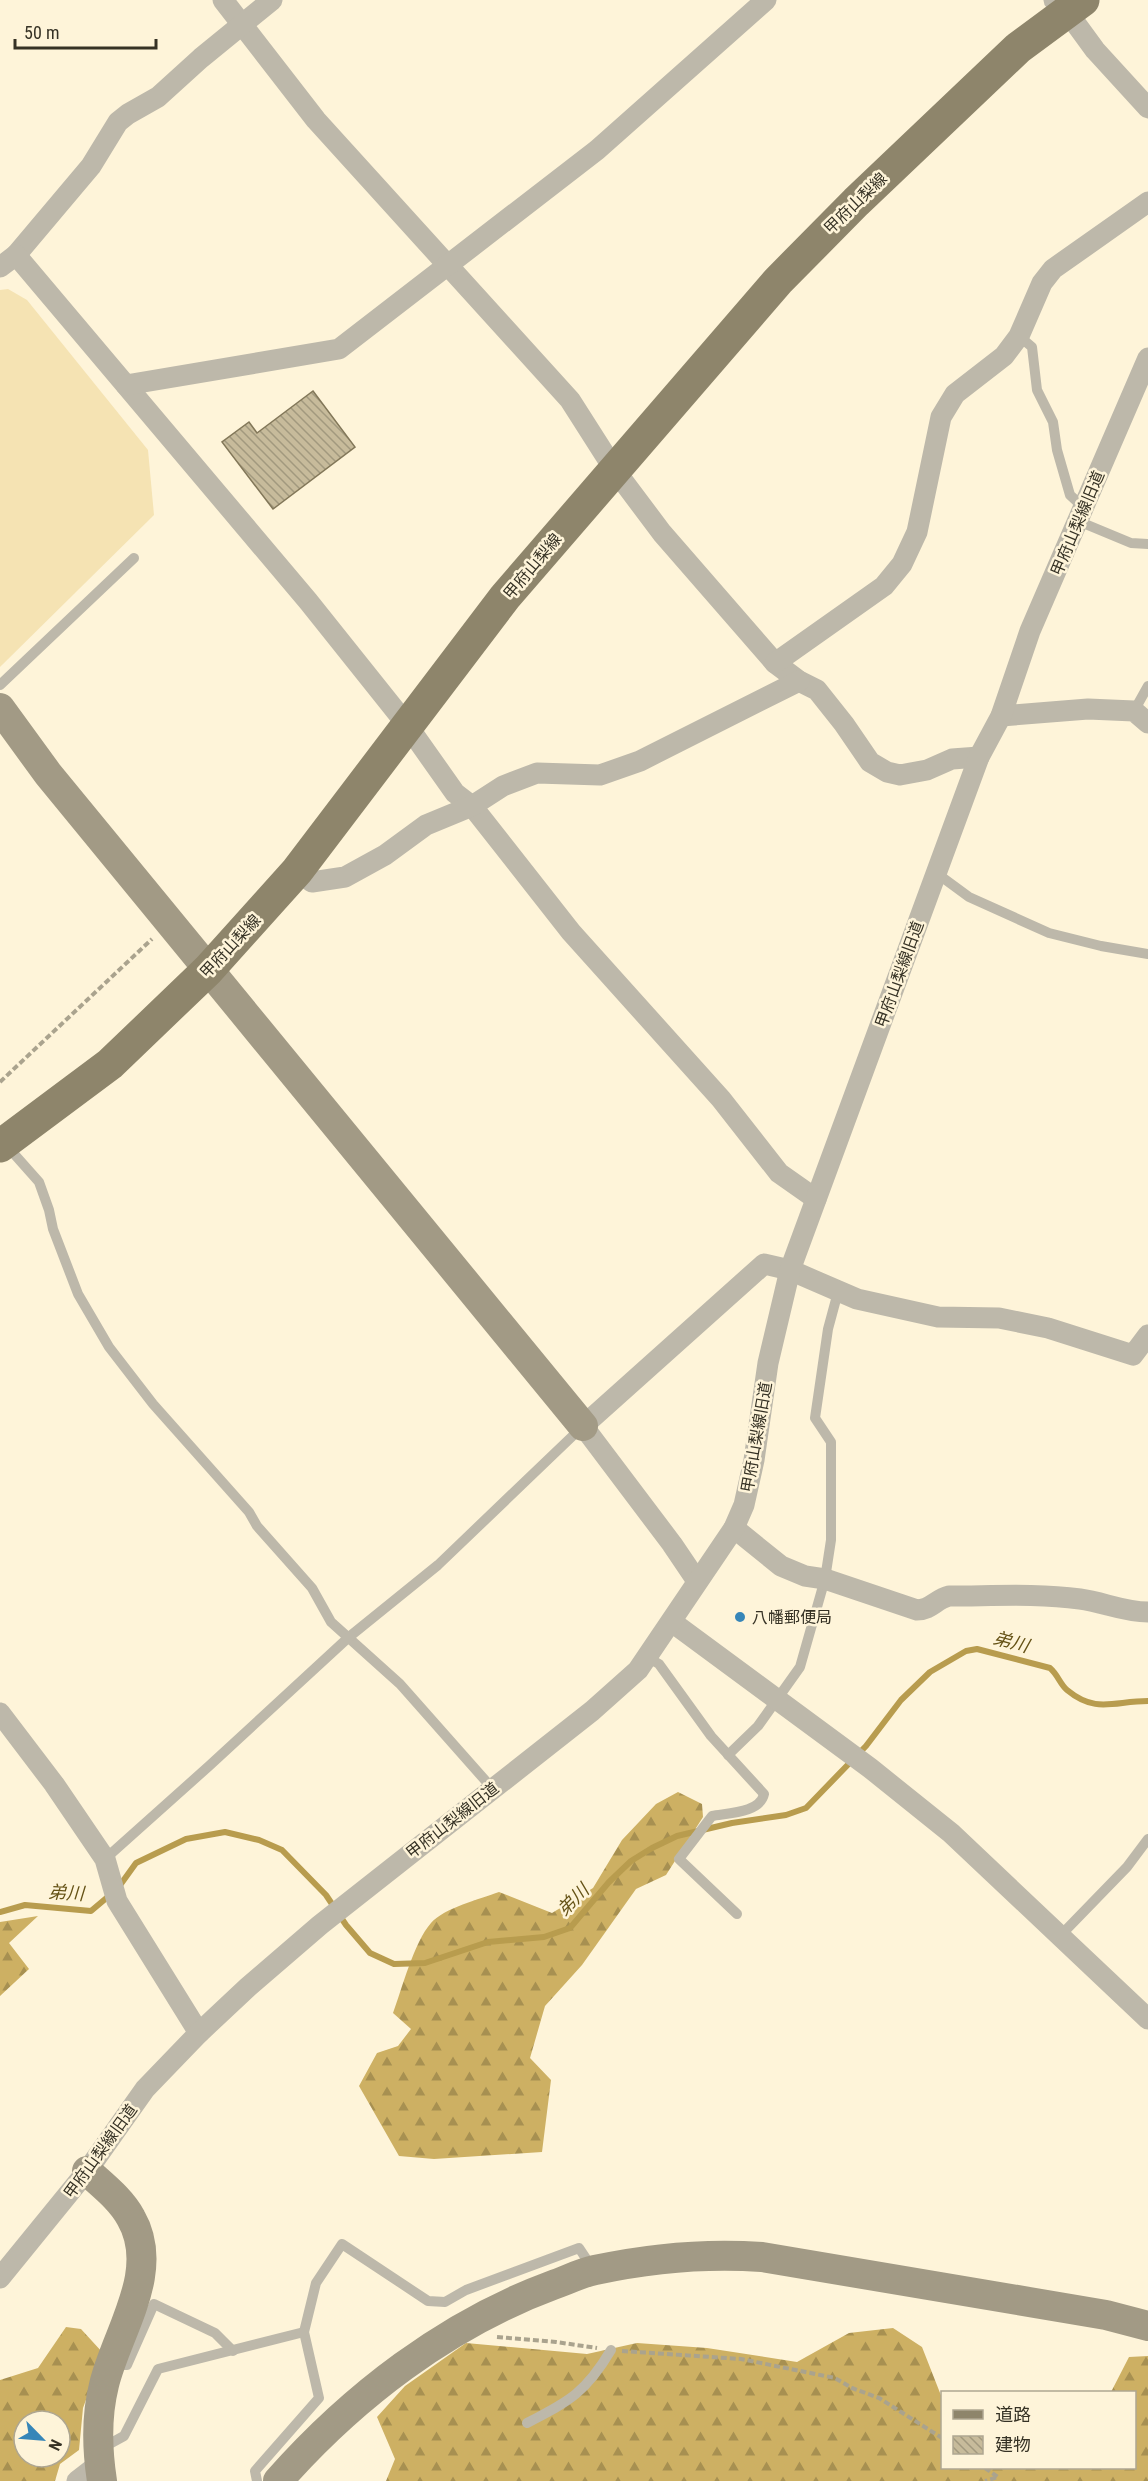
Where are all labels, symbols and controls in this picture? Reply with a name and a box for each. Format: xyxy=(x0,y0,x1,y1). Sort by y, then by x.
scale bar xyxy=(15,12,156,50)
text: 50 m xyxy=(24,22,59,43)
street label: 甲府山梨線 xyxy=(820,169,891,238)
street label: 甲府山梨線旧道 xyxy=(1047,468,1108,578)
street label: 甲府山梨線 xyxy=(499,530,565,603)
street label: 甲府山梨線 xyxy=(196,911,265,982)
street label: 甲府山梨線旧道 xyxy=(871,918,928,1030)
street label: 甲府山梨線旧道 xyxy=(737,1380,776,1494)
place label: 八幡郵便局 xyxy=(752,1608,832,1627)
marker: 八幡郵便局 xyxy=(733,1610,747,1624)
water label: 弟川 xyxy=(991,1627,1033,1657)
street label: 甲府山梨線旧道 xyxy=(402,1778,502,1862)
water label: 弟川 xyxy=(552,1878,594,1920)
water label: 弟川 xyxy=(48,1881,87,1904)
street label: 甲府山梨線旧道 xyxy=(60,2100,141,2202)
legend xyxy=(941,2391,1136,2469)
text: 道路 xyxy=(995,2404,1031,2425)
north arrow xyxy=(12,2409,72,2469)
text: 建物 xyxy=(995,2434,1031,2455)
text: N xyxy=(44,2437,66,2454)

